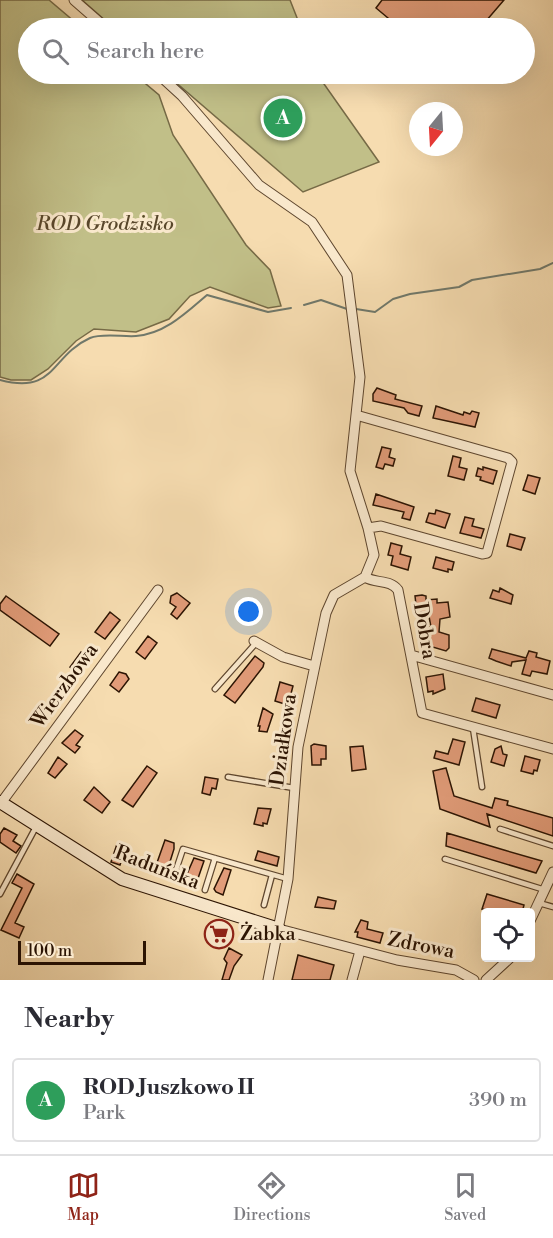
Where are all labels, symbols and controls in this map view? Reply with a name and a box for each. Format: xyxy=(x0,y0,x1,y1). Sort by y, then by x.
search box xyxy=(18,18,535,84)
icon: search xyxy=(39,35,72,68)
text: Search here xyxy=(87,38,204,65)
pin: A xyxy=(264,96,302,140)
north arrow xyxy=(409,102,463,156)
park label: ROD Grodzisko xyxy=(35,212,174,237)
your location xyxy=(234,597,263,626)
street label: Dobra xyxy=(407,601,441,662)
street label: Wierzbowa xyxy=(25,638,105,734)
street label: Działkowa xyxy=(265,691,303,788)
street label: Raduńska xyxy=(111,840,204,896)
map controls xyxy=(481,908,535,962)
button: locate xyxy=(481,908,535,962)
supermarket icon: Żabka xyxy=(203,918,235,950)
place label: Żabka xyxy=(240,921,297,947)
street label: Zdrowa xyxy=(385,927,457,965)
scale bar xyxy=(18,938,146,966)
text: 100 m xyxy=(27,941,72,961)
text: Nearby xyxy=(24,1003,114,1035)
text: ROD Juszkowo II xyxy=(83,1074,254,1101)
text: A xyxy=(38,1088,53,1113)
text: 390 m xyxy=(469,1088,527,1113)
text: Park xyxy=(83,1101,125,1126)
tab: Map xyxy=(67,1169,100,1225)
tab: Directions xyxy=(233,1169,311,1225)
tab: Saved xyxy=(444,1169,486,1225)

